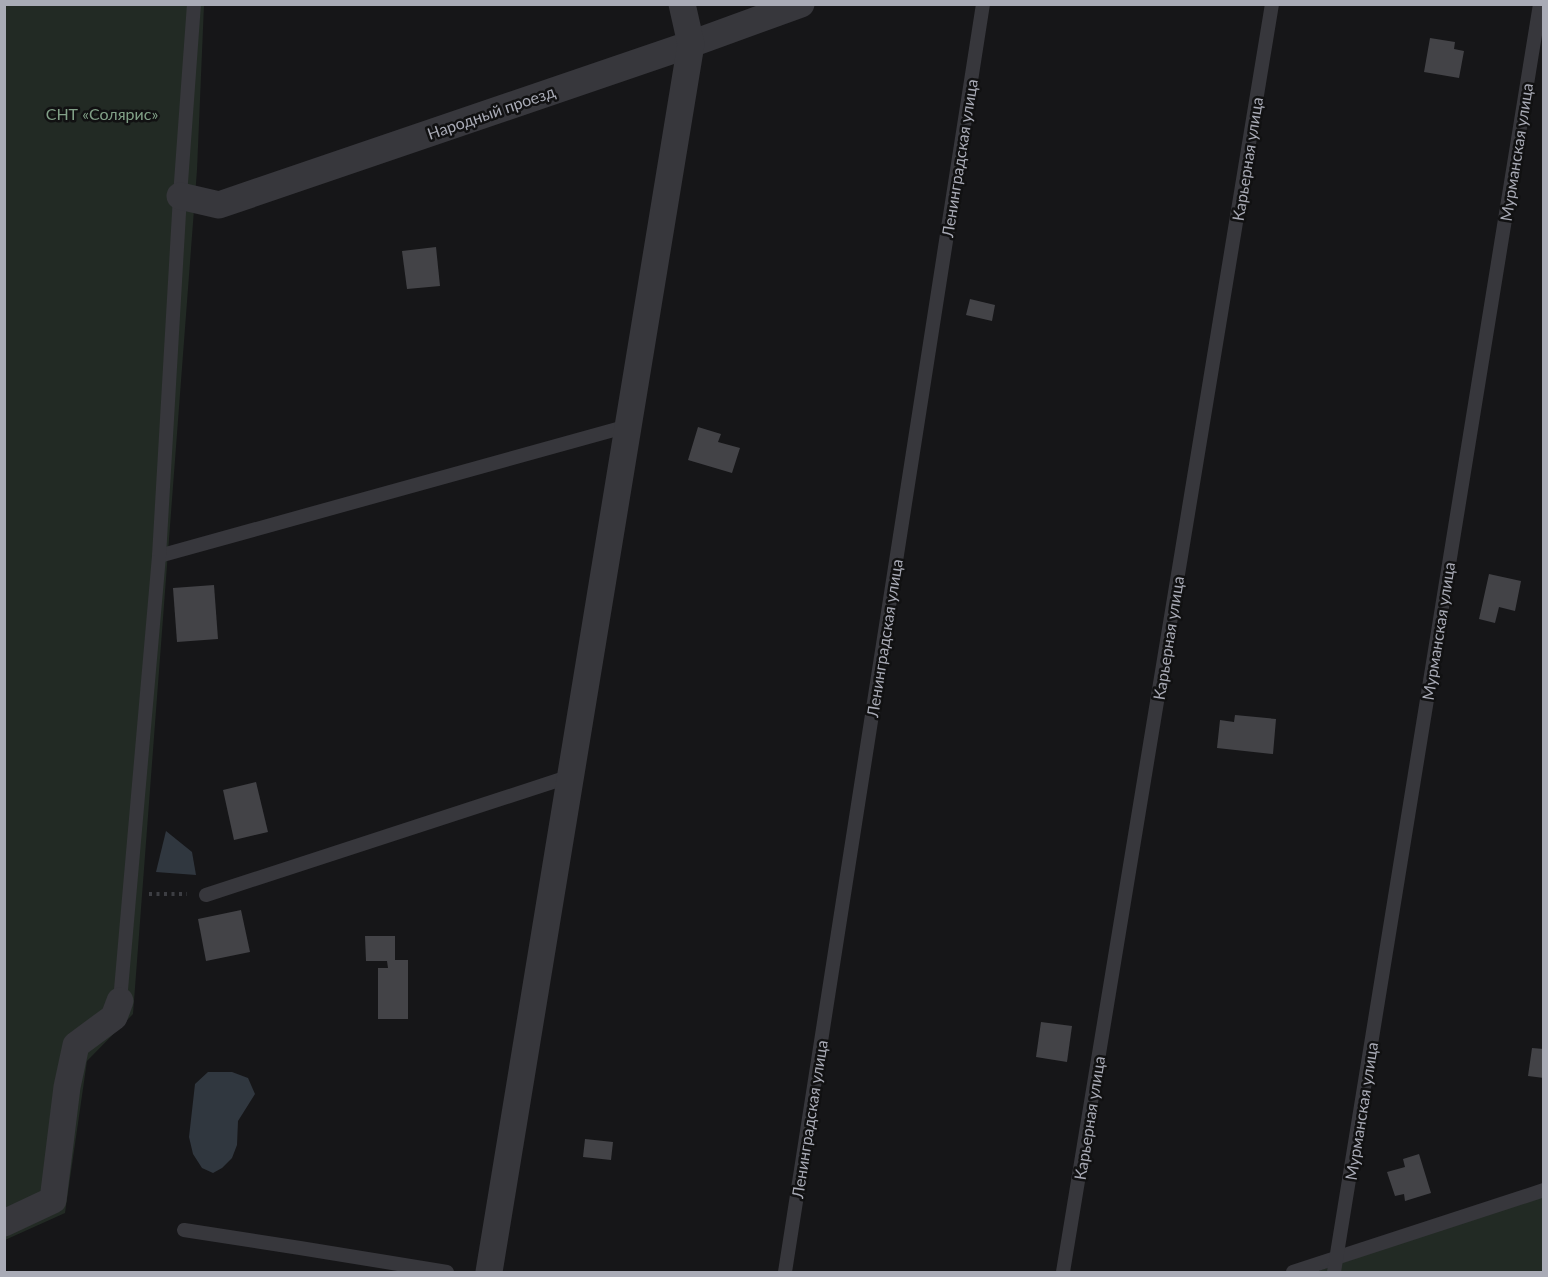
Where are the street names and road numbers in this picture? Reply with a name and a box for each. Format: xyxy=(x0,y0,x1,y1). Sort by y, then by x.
street label: Ленинградская улица xyxy=(937,78,981,239)
street label: Народный проезд xyxy=(425,81,558,143)
street label: Мурманская улица xyxy=(1496,82,1536,222)
street label: Карьерная улица xyxy=(1228,96,1266,222)
street label: Ленинградская улица xyxy=(862,558,906,719)
street label: Мурманская улица xyxy=(1418,561,1458,701)
street label: Карьерная улица xyxy=(1149,575,1187,701)
street label: Ленинградская улица xyxy=(787,1039,831,1200)
street label: Мурманская улица xyxy=(1341,1041,1381,1181)
street label: Карьерная улица xyxy=(1070,1055,1108,1181)

